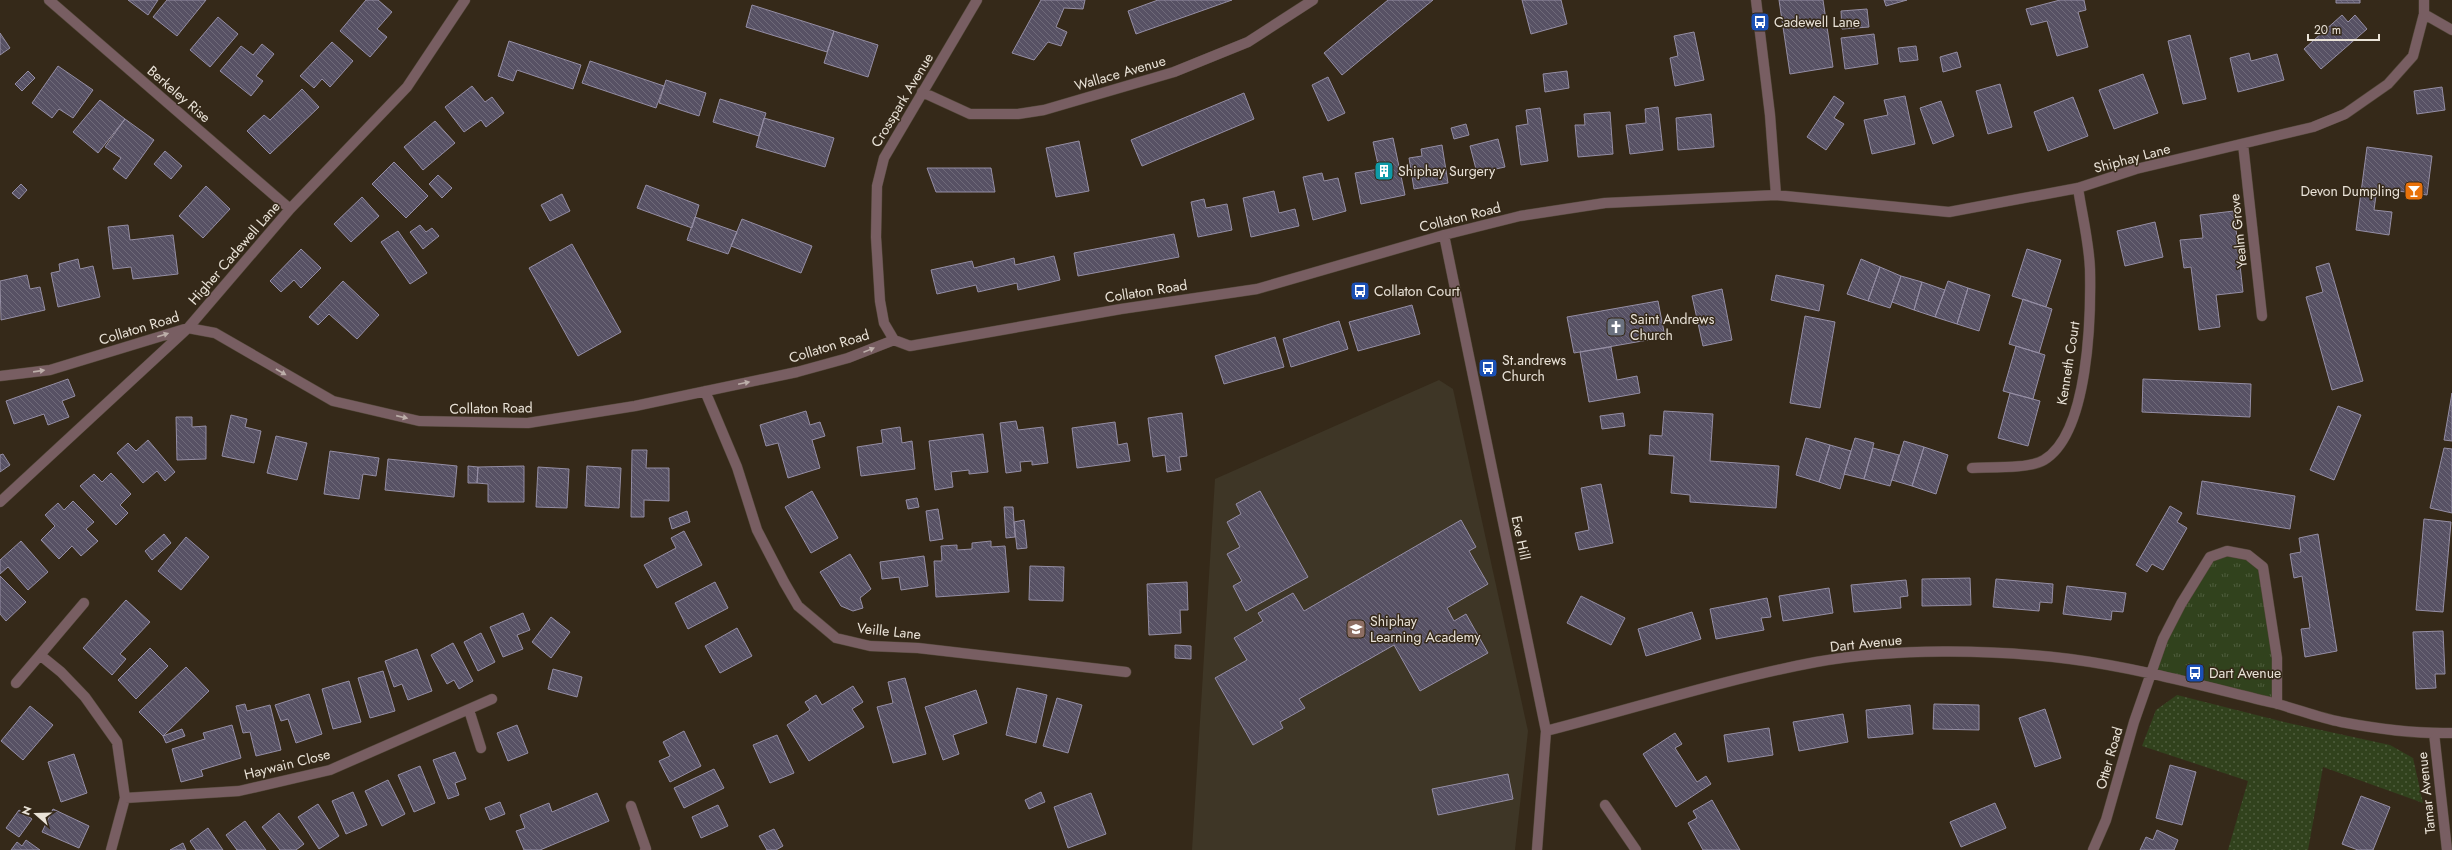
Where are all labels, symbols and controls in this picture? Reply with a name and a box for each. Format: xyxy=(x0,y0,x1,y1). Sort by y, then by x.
bus stop icon: Cadewell Lane xyxy=(1749,11,1771,33)
place label: Cadewell Lane xyxy=(1774,12,1860,32)
scale bar xyxy=(2308,16,2379,42)
text: 20 m xyxy=(2314,21,2341,39)
street label: Crosspark Avenue xyxy=(866,49,938,151)
street label: Wallace Avenue xyxy=(1072,50,1168,96)
street label: Berkeley Rise xyxy=(143,61,215,127)
street label: Shiphay Lane xyxy=(2091,138,2173,178)
building icon: Shiphay Surgery xyxy=(1373,160,1395,182)
place label: Shiphay Surgery xyxy=(1398,161,1496,181)
bar icon: Devon Dumpling xyxy=(2403,180,2425,202)
place label: Devon Dumpling xyxy=(2300,181,2400,201)
street label: Yealm Grove xyxy=(2224,193,2252,269)
street label: Higher Cadewell Lane xyxy=(183,197,285,309)
street label: Collaton Road xyxy=(1417,197,1503,237)
street label: Collaton Road xyxy=(1103,275,1189,307)
bus stop icon: Collaton Court xyxy=(1349,280,1371,302)
place label: Collaton Court xyxy=(1374,281,1460,301)
street label: Collaton Road xyxy=(96,306,182,350)
place label: Saint Andrews Church xyxy=(1630,309,1715,345)
church icon: Saint Andrews Church xyxy=(1605,316,1627,338)
street label: Kenneth Court xyxy=(2052,319,2085,406)
street label: Collaton Road xyxy=(786,324,872,368)
one-way arrow xyxy=(158,332,170,338)
one-way arrow xyxy=(864,347,875,353)
place label: St.andrews Church xyxy=(1502,350,1566,386)
bus stop icon: St.andrews Church xyxy=(1477,357,1499,379)
one-way arrow xyxy=(33,368,45,374)
one-way arrow xyxy=(275,369,287,376)
one-way arrow xyxy=(737,379,750,385)
street label: Collaton Road xyxy=(449,397,533,419)
one-way arrow xyxy=(396,415,408,421)
street label: Exe Hill xyxy=(1507,514,1535,562)
place label: Shiphay Learning Academy xyxy=(1370,611,1481,647)
street label: Veille Lane xyxy=(856,618,922,644)
school or university icon: Shiphay Learning Academy xyxy=(1345,618,1367,640)
street label: Dart Avenue xyxy=(1829,629,1903,657)
bus stop icon: Dart Avenue xyxy=(2184,662,2206,684)
place label: Dart Avenue xyxy=(2209,663,2281,683)
street label: Otter Road xyxy=(2091,724,2127,792)
street label: Haywain Close xyxy=(242,744,332,784)
street label: Tamar Avenue xyxy=(2412,751,2440,835)
north arrow xyxy=(16,794,56,834)
text: N xyxy=(18,804,36,817)

